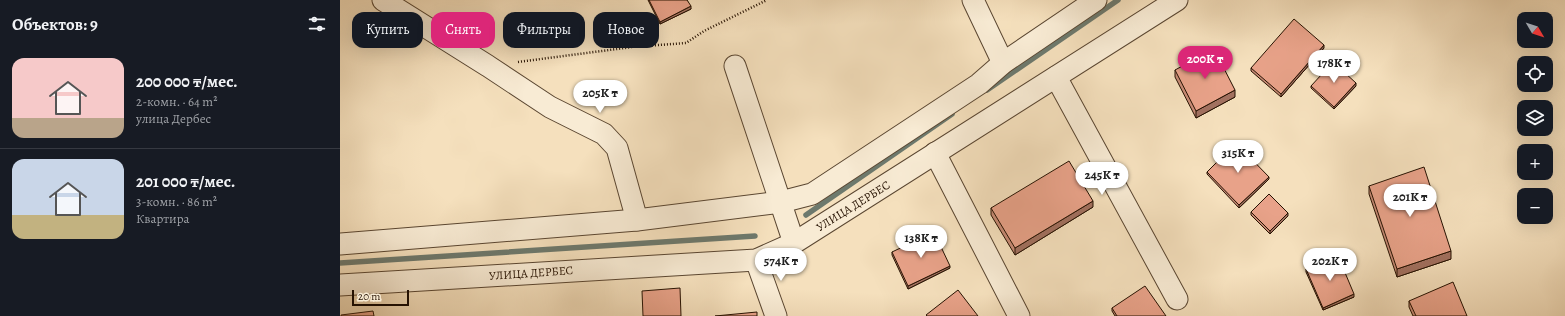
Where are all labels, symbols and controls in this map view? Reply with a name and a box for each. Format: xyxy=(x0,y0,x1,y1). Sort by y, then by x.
chip: Купить xyxy=(352,12,423,48)
chip: Снять xyxy=(431,12,495,48)
chip: Фильтры xyxy=(503,12,585,48)
chip: Новое xyxy=(593,12,659,48)
north arrow xyxy=(1517,12,1553,48)
map controls xyxy=(1517,12,1553,224)
text: Объектов: 9 xyxy=(12,13,98,36)
icon: filters xyxy=(306,13,328,35)
pin: 200K ₸ xyxy=(1172,46,1238,80)
text: 200K ₸ xyxy=(1187,50,1223,67)
pin: 178K ₸ xyxy=(1301,50,1367,84)
text: 178K ₸ xyxy=(1317,54,1351,71)
button: locate xyxy=(1517,56,1553,92)
text: 200 000 ₸/мес. xyxy=(136,70,238,93)
icon: home xyxy=(44,74,92,122)
pin: 205K ₸ xyxy=(567,80,633,114)
text: 205K ₸ xyxy=(582,84,618,101)
text: 2-комн. · 64 m² xyxy=(136,93,217,110)
button: layers xyxy=(1517,100,1553,136)
text: улица Дербес xyxy=(136,110,211,127)
pin: 315K ₸ xyxy=(1205,140,1271,174)
text: 315K ₸ xyxy=(1222,144,1254,161)
button: + xyxy=(1517,144,1553,180)
pin: 245K ₸ xyxy=(1069,162,1135,196)
text: 245K ₸ xyxy=(1084,166,1120,183)
text: 201 000 ₸/мес. xyxy=(136,170,235,193)
icon: home xyxy=(44,175,92,223)
street label: УЛИЦА ДЕРБЕС xyxy=(813,177,893,235)
pin: 201K ₸ xyxy=(1377,184,1443,218)
text: 201K ₸ xyxy=(1393,188,1427,205)
button: − xyxy=(1517,188,1553,224)
text: 3-комн. · 86 m² xyxy=(136,193,217,210)
text: Квартира xyxy=(136,210,190,227)
pin: 138K ₸ xyxy=(888,225,954,259)
text: 138K ₸ xyxy=(904,229,938,246)
pin: 574K ₸ xyxy=(748,248,814,282)
pin: 202K ₸ xyxy=(1297,248,1363,282)
text: 574K ₸ xyxy=(764,252,798,269)
text: 202K ₸ xyxy=(1312,252,1348,269)
street label: УЛИЦА ДЕРБЕС xyxy=(488,262,574,284)
scale bar xyxy=(352,288,409,307)
text: 20 m xyxy=(358,289,380,304)

